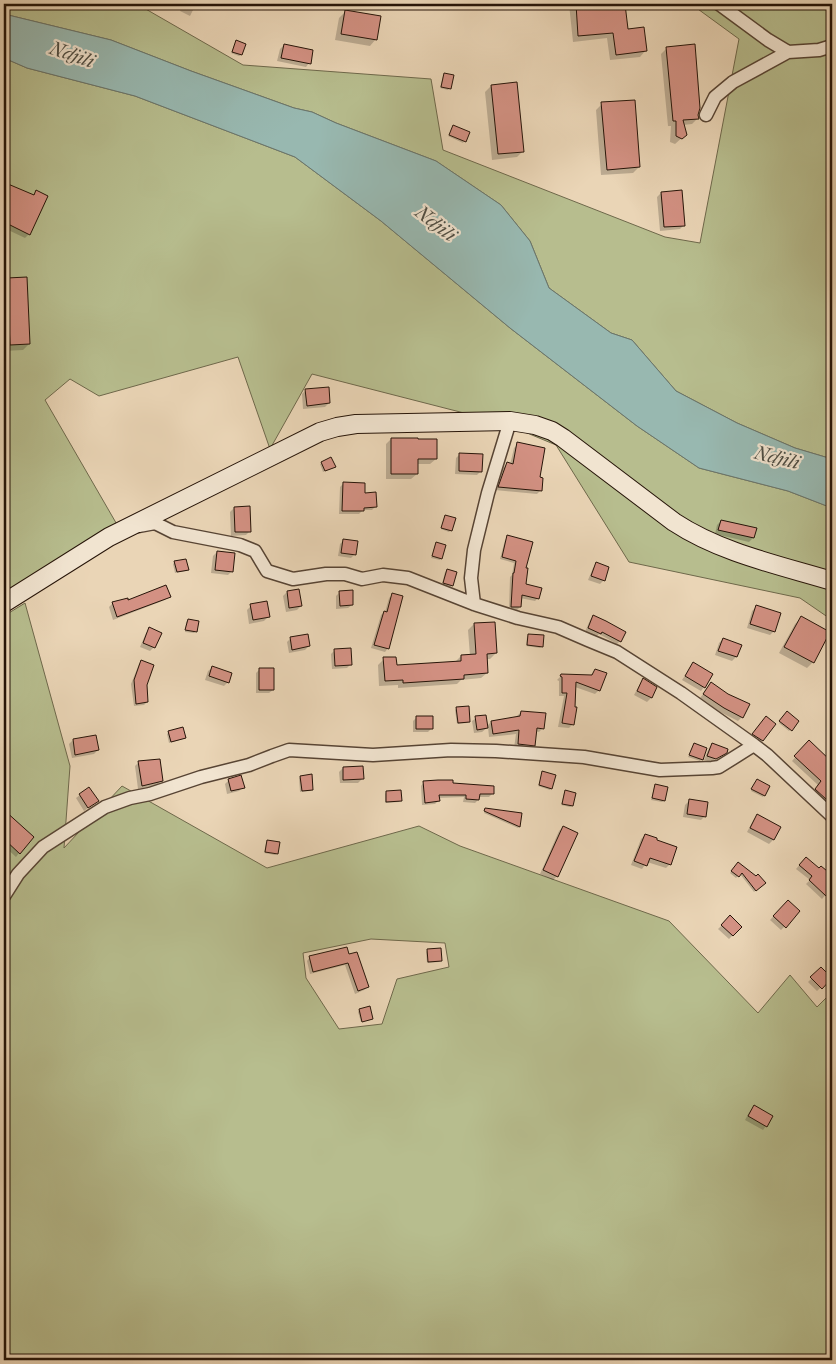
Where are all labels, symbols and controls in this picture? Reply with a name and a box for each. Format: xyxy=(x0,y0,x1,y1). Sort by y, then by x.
water label: Ndjili xyxy=(46,36,98,73)
water label: Ndjili xyxy=(410,200,462,247)
water label: Ndjili xyxy=(751,441,803,474)

